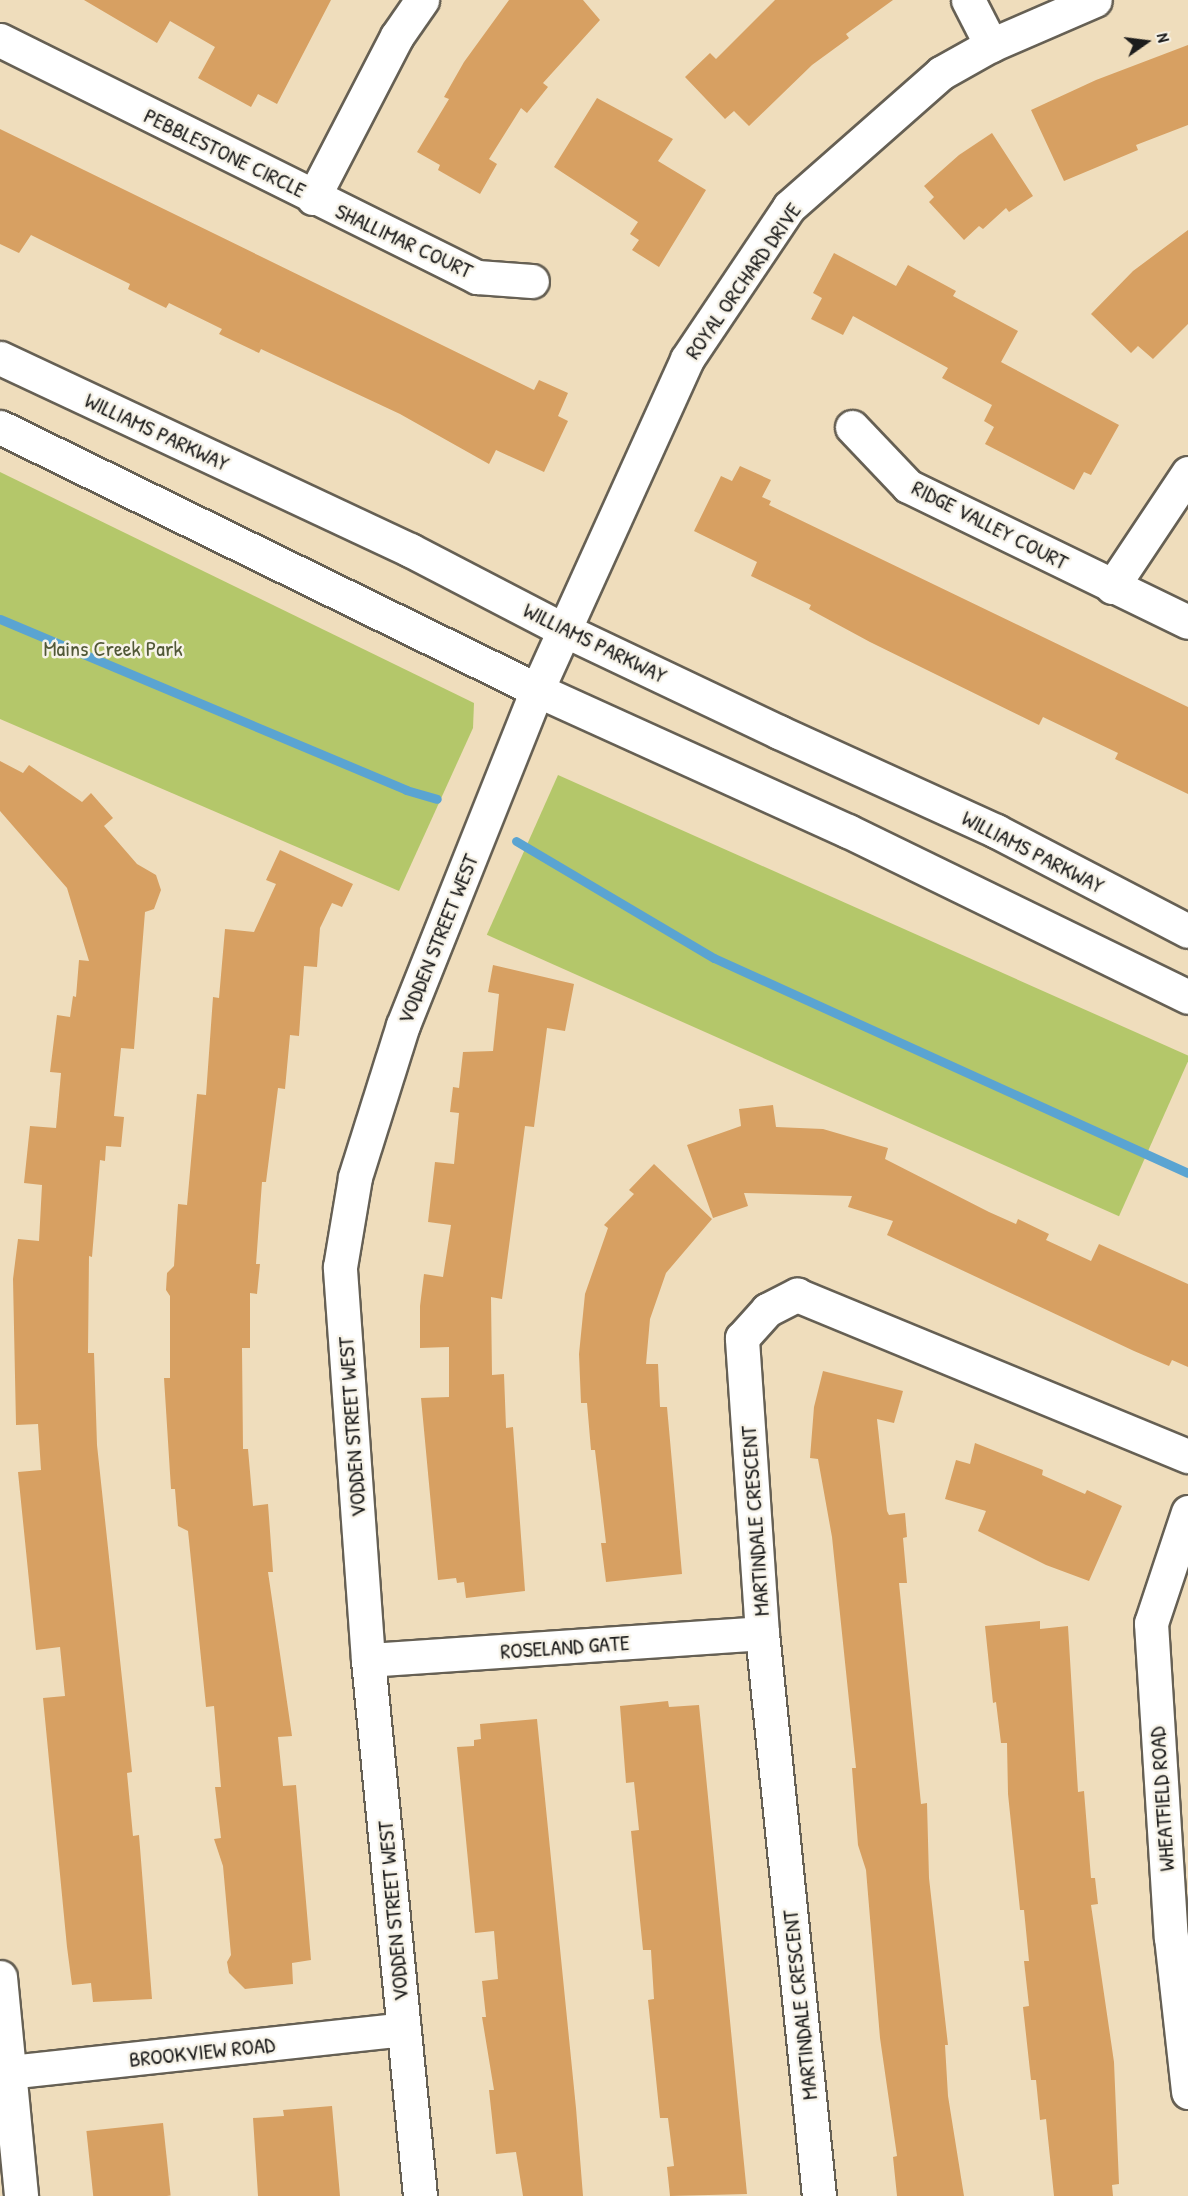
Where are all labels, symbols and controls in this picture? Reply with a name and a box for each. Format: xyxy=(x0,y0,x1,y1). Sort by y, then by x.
north arrow xyxy=(1116,12,1176,72)
text: N xyxy=(1152,31,1175,44)
street label: PEBBLESTONE CIRCLE xyxy=(140,102,310,204)
street label: SHALLIMAR COURT xyxy=(331,198,477,284)
street label: ROYAL ORCHARD DRIVE xyxy=(679,198,807,364)
street label: WILLIAMS PARKWAY xyxy=(81,387,233,477)
street label: RIDGE VALLEY COURT xyxy=(908,474,1072,576)
street label: WILLIAMS PARKWAY xyxy=(519,597,671,689)
park label: Mains Creek Park xyxy=(43,636,183,662)
street label: WILLIAMS PARKWAY xyxy=(957,805,1109,899)
street label: VODDEN STREET WEST xyxy=(392,850,484,1028)
street label: VODDEN STREET WEST xyxy=(333,1336,371,1518)
street label: MARTINDALE CRESCENT xyxy=(735,1425,775,1617)
street label: ROSELAND GATE xyxy=(499,1629,631,1665)
street label: WHEATFIELD ROAD xyxy=(1144,1726,1180,1872)
street label: VODDEN STREET WEST xyxy=(372,1820,414,2002)
street label: MARTINDALE CRESCENT xyxy=(777,1909,823,2101)
street label: BROOKVIEW ROAD xyxy=(128,2031,276,2073)

